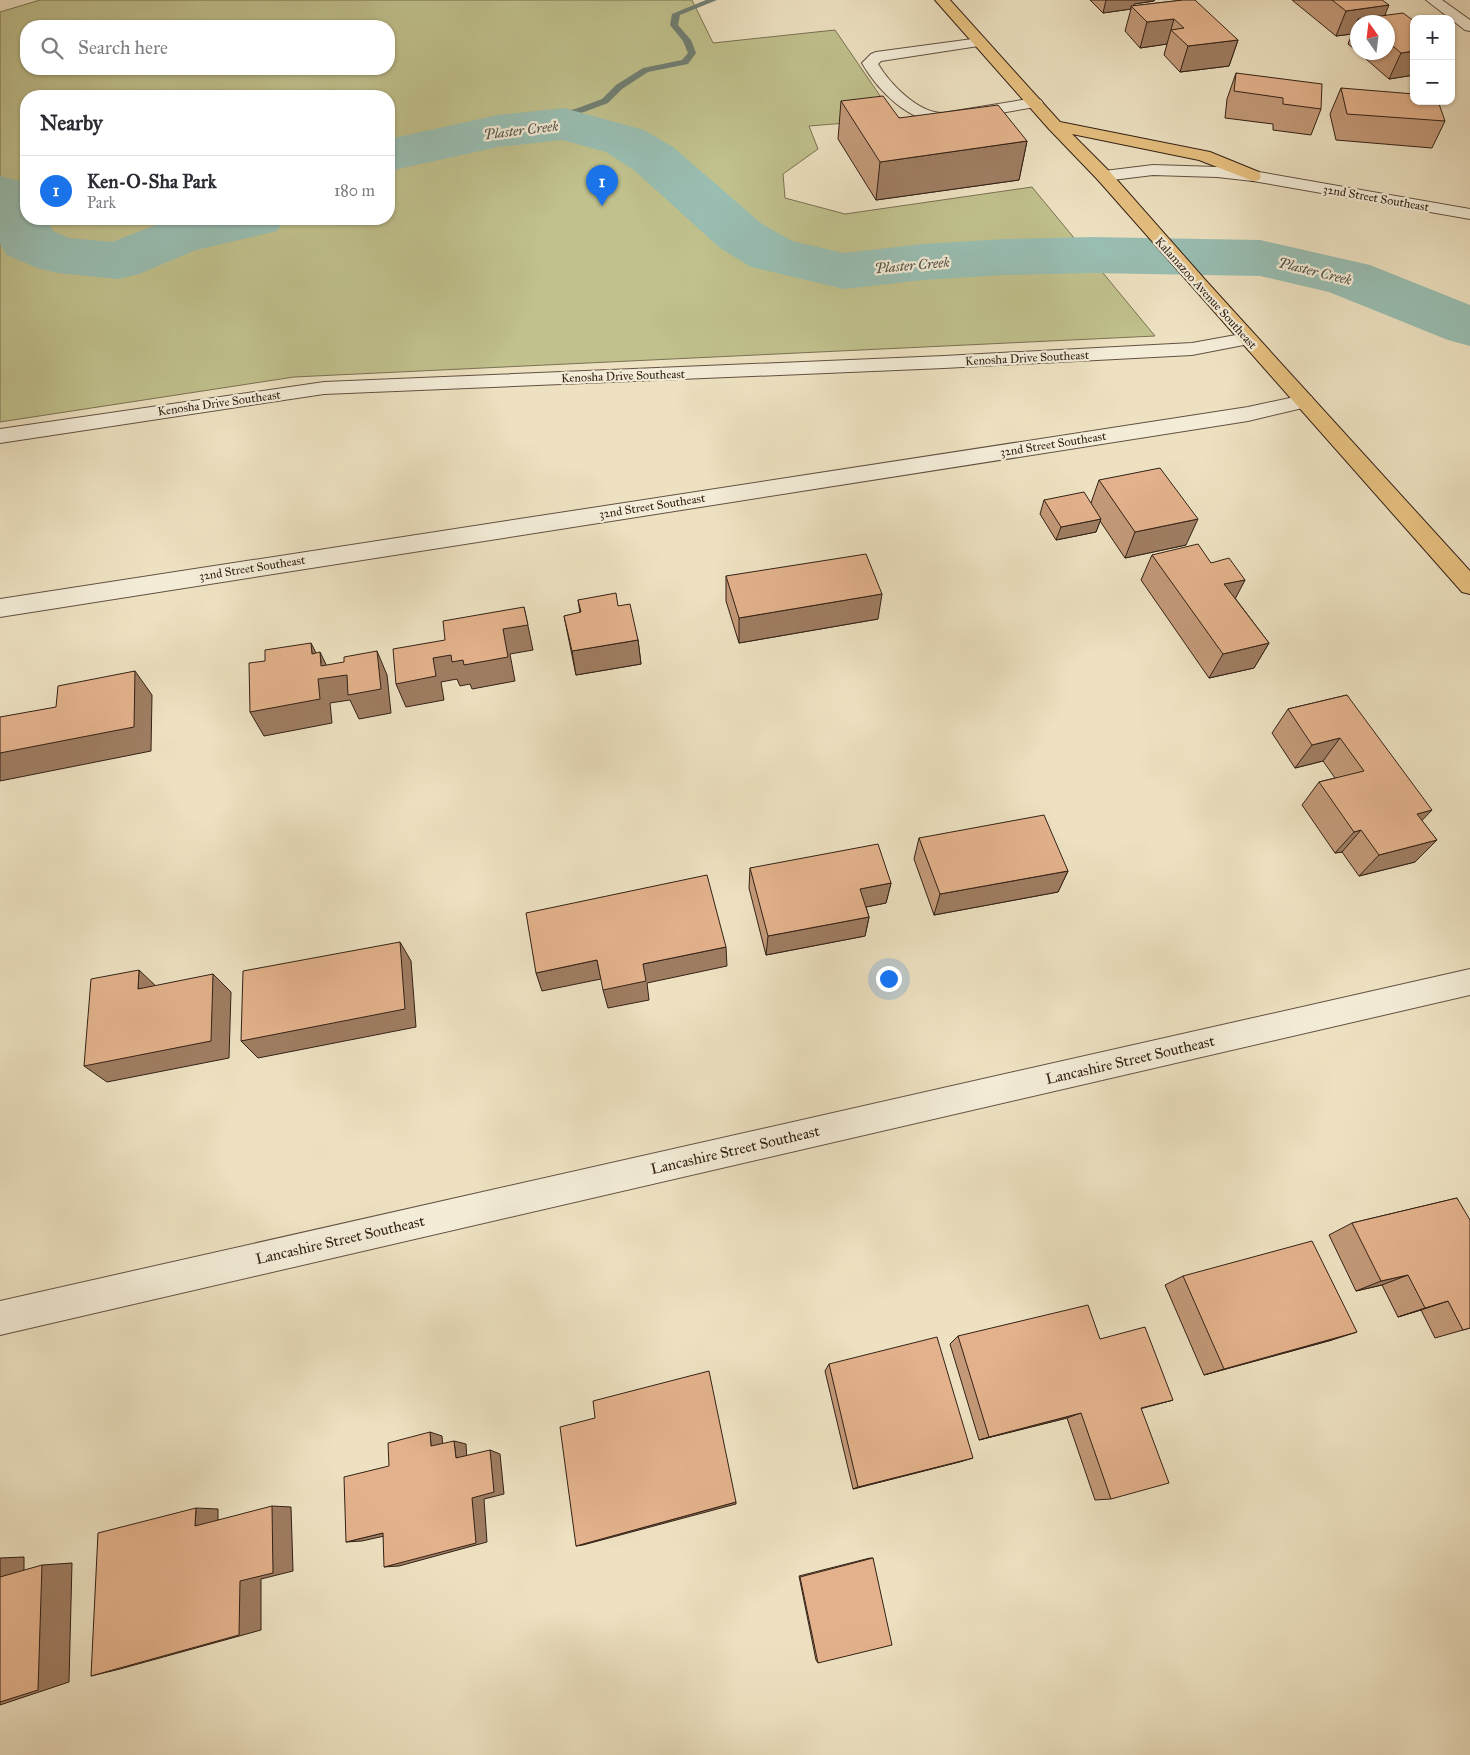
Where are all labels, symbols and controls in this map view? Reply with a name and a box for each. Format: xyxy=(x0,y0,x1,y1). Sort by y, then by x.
north arrow xyxy=(1350,15,1395,60)
map controls xyxy=(1410,15,1455,105)
button: + xyxy=(1410,15,1455,60)
search box xyxy=(20,20,395,75)
icon: search xyxy=(38,34,66,62)
text: Search here xyxy=(78,36,168,59)
button: − xyxy=(1410,60,1455,105)
text: Nearby xyxy=(40,110,103,136)
water label: Plaster Creek xyxy=(483,117,560,144)
pin: 1 xyxy=(586,165,618,206)
text: Ken-O-Sha Park xyxy=(87,170,217,193)
text: 1 xyxy=(53,181,59,200)
text: 180 m xyxy=(334,181,375,200)
street label: 32nd Street Southeast xyxy=(1322,182,1431,214)
text: Park xyxy=(87,193,116,212)
street label: Kalamazoo Avenue Southeast xyxy=(1152,234,1260,352)
water label: Plaster Creek xyxy=(874,254,951,277)
water label: Plaster Creek xyxy=(1276,254,1354,289)
street label: Kenosha Drive Southeast xyxy=(965,348,1090,368)
street label: Kenosha Drive Southeast xyxy=(561,367,686,385)
street label: Kenosha Drive Southeast xyxy=(157,387,282,419)
street label: 32nd Street Southeast xyxy=(999,429,1108,459)
street label: 32nd Street Southeast xyxy=(598,491,707,521)
street label: 32nd Street Southeast xyxy=(198,553,307,583)
your location xyxy=(876,966,902,992)
street label: Lancashire Street Southeast xyxy=(1044,1032,1217,1088)
street label: Lancashire Street Southeast xyxy=(649,1122,822,1178)
street label: Lancashire Street Southeast xyxy=(254,1212,427,1268)

